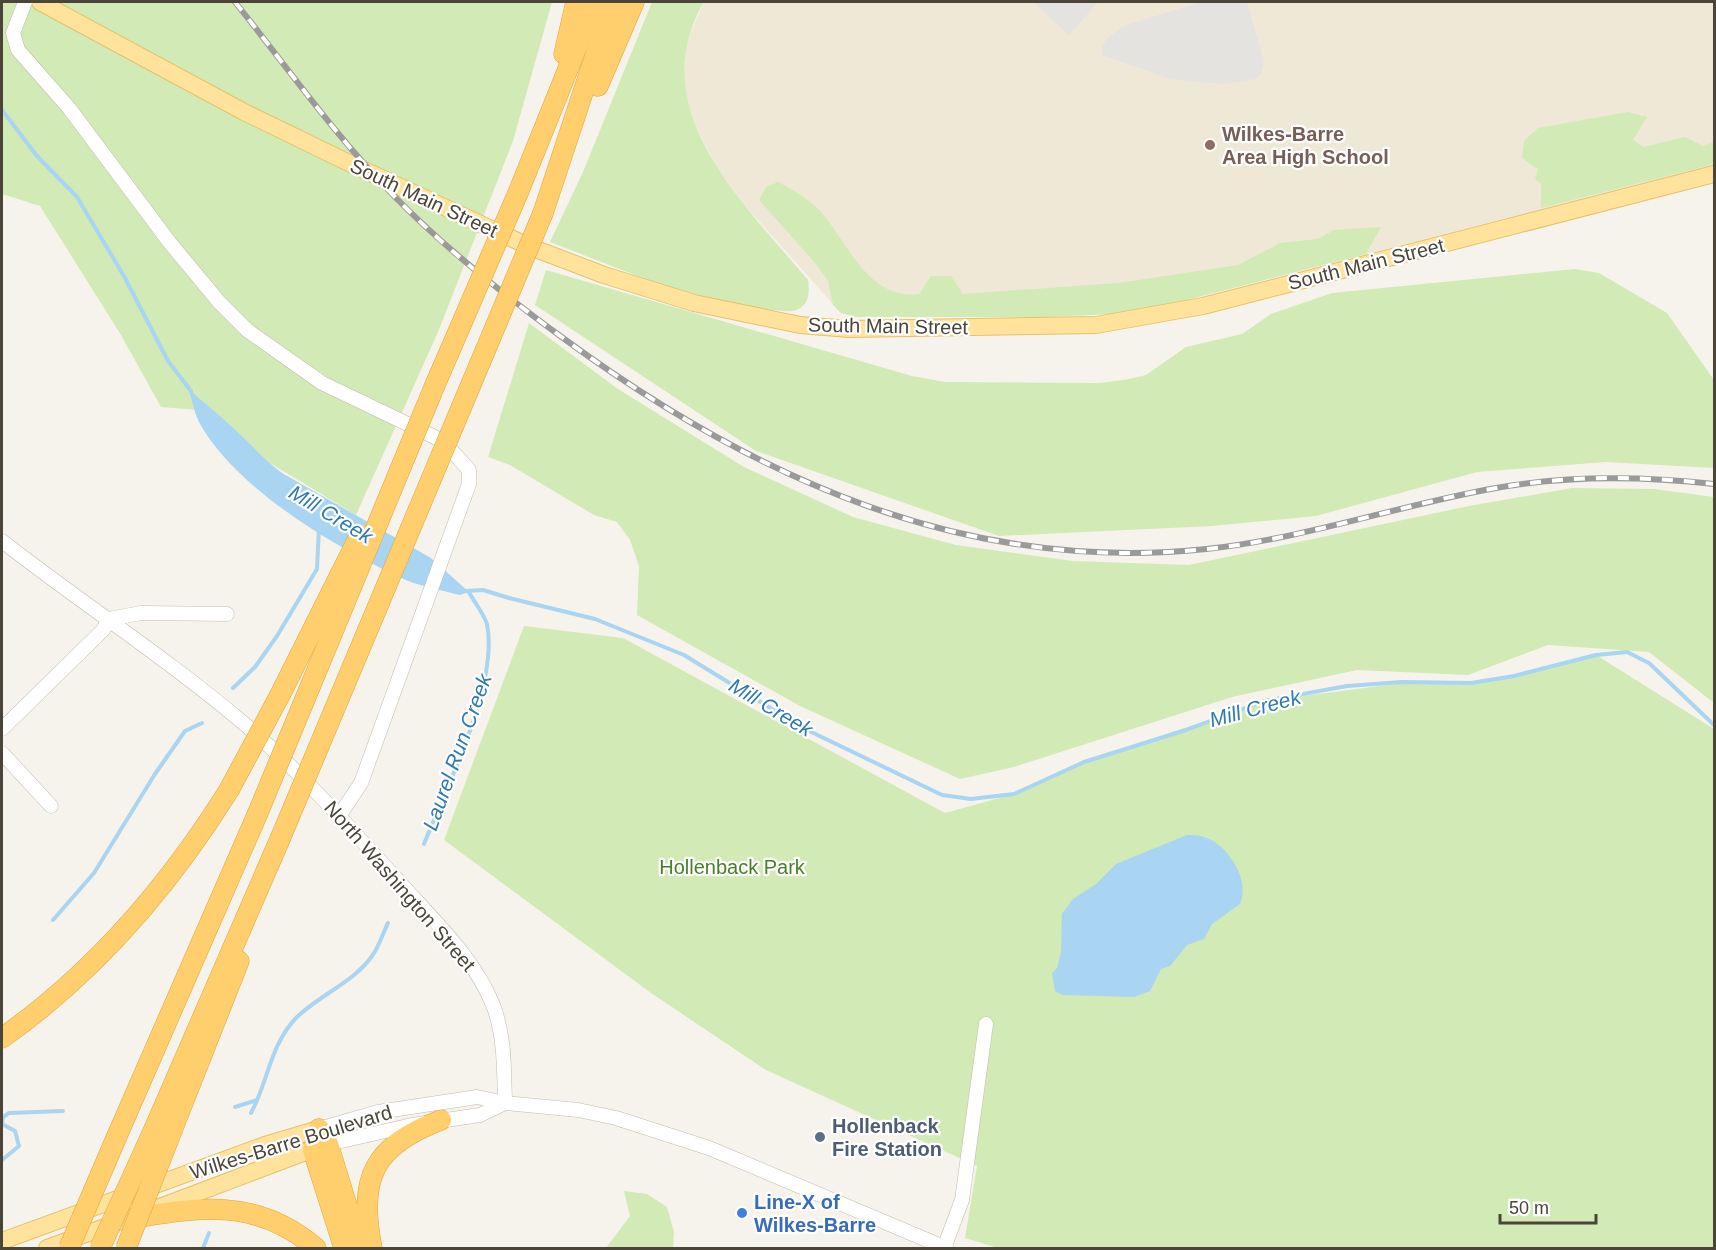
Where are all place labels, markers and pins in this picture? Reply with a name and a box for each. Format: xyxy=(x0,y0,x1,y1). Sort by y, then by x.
place label: Wilkes-Barre Area High School xyxy=(1222,123,1389,168)
marker: Wilkes-Barre Area High School xyxy=(1203,138,1217,152)
place label: Hollenback Fire Station xyxy=(832,1115,942,1160)
marker: Hollenback Fire Station xyxy=(813,1130,827,1144)
place label: Line-X of Wilkes-Barre xyxy=(754,1191,876,1236)
marker: Line-X of Wilkes-Barre xyxy=(735,1206,749,1220)

